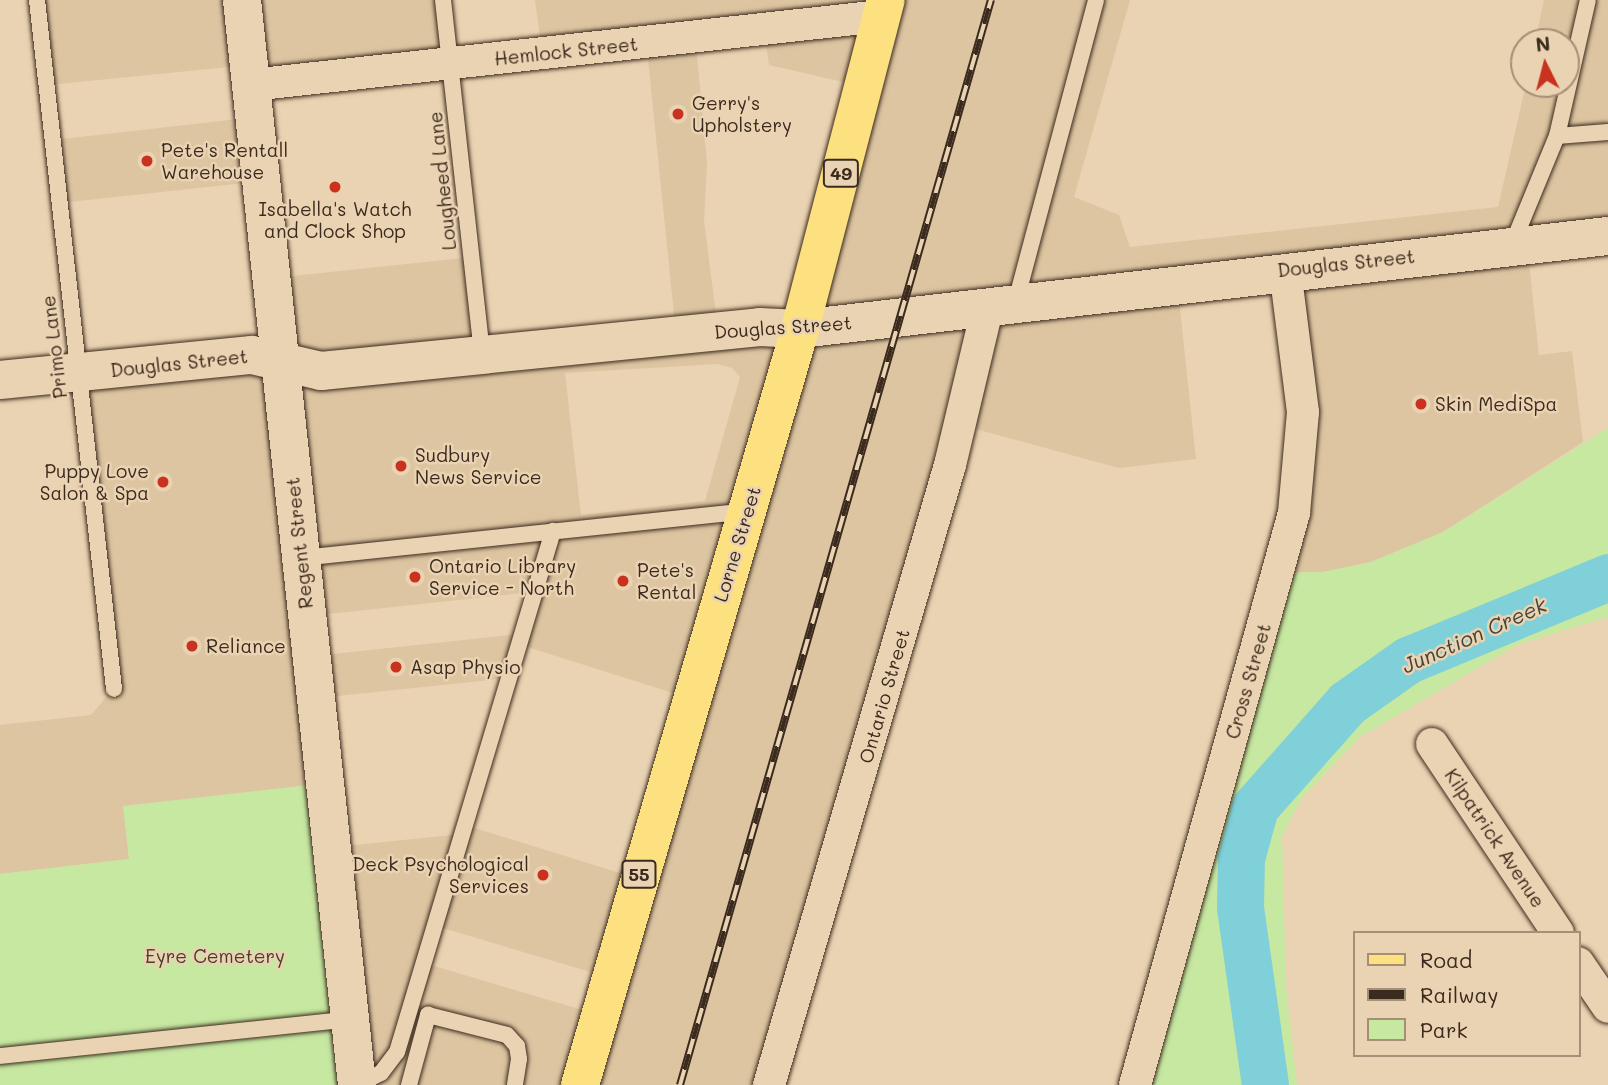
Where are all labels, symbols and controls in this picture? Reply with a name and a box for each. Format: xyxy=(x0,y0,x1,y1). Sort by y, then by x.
north arrow xyxy=(1510,28,1580,98)
text: N xyxy=(1534,30,1551,57)
street label: Hemlock Street xyxy=(493,32,639,70)
place label: Gerry's Upholstery xyxy=(692,92,792,136)
marker: Gerry's Upholstery xyxy=(670,106,686,122)
street label: Lougheed Lane xyxy=(423,111,461,251)
place label: Pete's Rentall Warehouse xyxy=(161,139,288,183)
marker: Pete's Rentall Warehouse xyxy=(139,153,155,169)
road number: 49 xyxy=(822,158,860,188)
marker: Isabella's Watch and Clock Shop xyxy=(327,179,343,195)
place label: Isabella's Watch and Clock Shop xyxy=(259,198,411,242)
street label: Douglas Street xyxy=(1276,244,1416,282)
street label: Primo Lane xyxy=(36,294,72,400)
street label: Douglas Street xyxy=(713,311,853,343)
street label: Douglas Street xyxy=(109,344,249,382)
place label: Skin MediSpa xyxy=(1435,393,1557,415)
marker: Skin MediSpa xyxy=(1413,396,1429,412)
place label: Sudbury News Service xyxy=(415,444,542,488)
marker: Sudbury News Service xyxy=(393,458,409,474)
place label: Puppy Love Salon & Spa xyxy=(40,460,149,504)
marker: Puppy Love Salon & Spa xyxy=(155,474,171,490)
street label: Regent Street xyxy=(281,476,317,610)
street label: Lorne Street xyxy=(709,483,765,605)
place label: Ontario Library Service - North xyxy=(429,555,576,599)
place label: Pete's Rental xyxy=(637,559,696,603)
marker: Ontario Library Service - North xyxy=(407,569,423,585)
marker: Pete's Rental xyxy=(615,573,631,589)
water label: Junction Creek xyxy=(1398,592,1550,678)
street label: Cross Street xyxy=(1221,620,1275,742)
street label: Ontario Street xyxy=(854,626,914,766)
place label: Reliance xyxy=(206,635,286,657)
marker: Reliance xyxy=(184,638,200,654)
place label: Asap Physio xyxy=(410,656,521,678)
marker: Asap Physio xyxy=(388,659,404,675)
street label: Kilpatrick Avenue xyxy=(1440,764,1550,912)
place label: Deck Psychological Services xyxy=(352,853,529,897)
road number: 55 xyxy=(620,860,658,888)
marker: Deck Psychological Services xyxy=(535,867,551,883)
legend xyxy=(1352,931,1580,1057)
park label: Eyre Cemetery xyxy=(145,945,285,967)
text: Road xyxy=(1420,946,1472,973)
text: Railway xyxy=(1420,981,1499,1008)
text: Park xyxy=(1420,1016,1468,1043)

